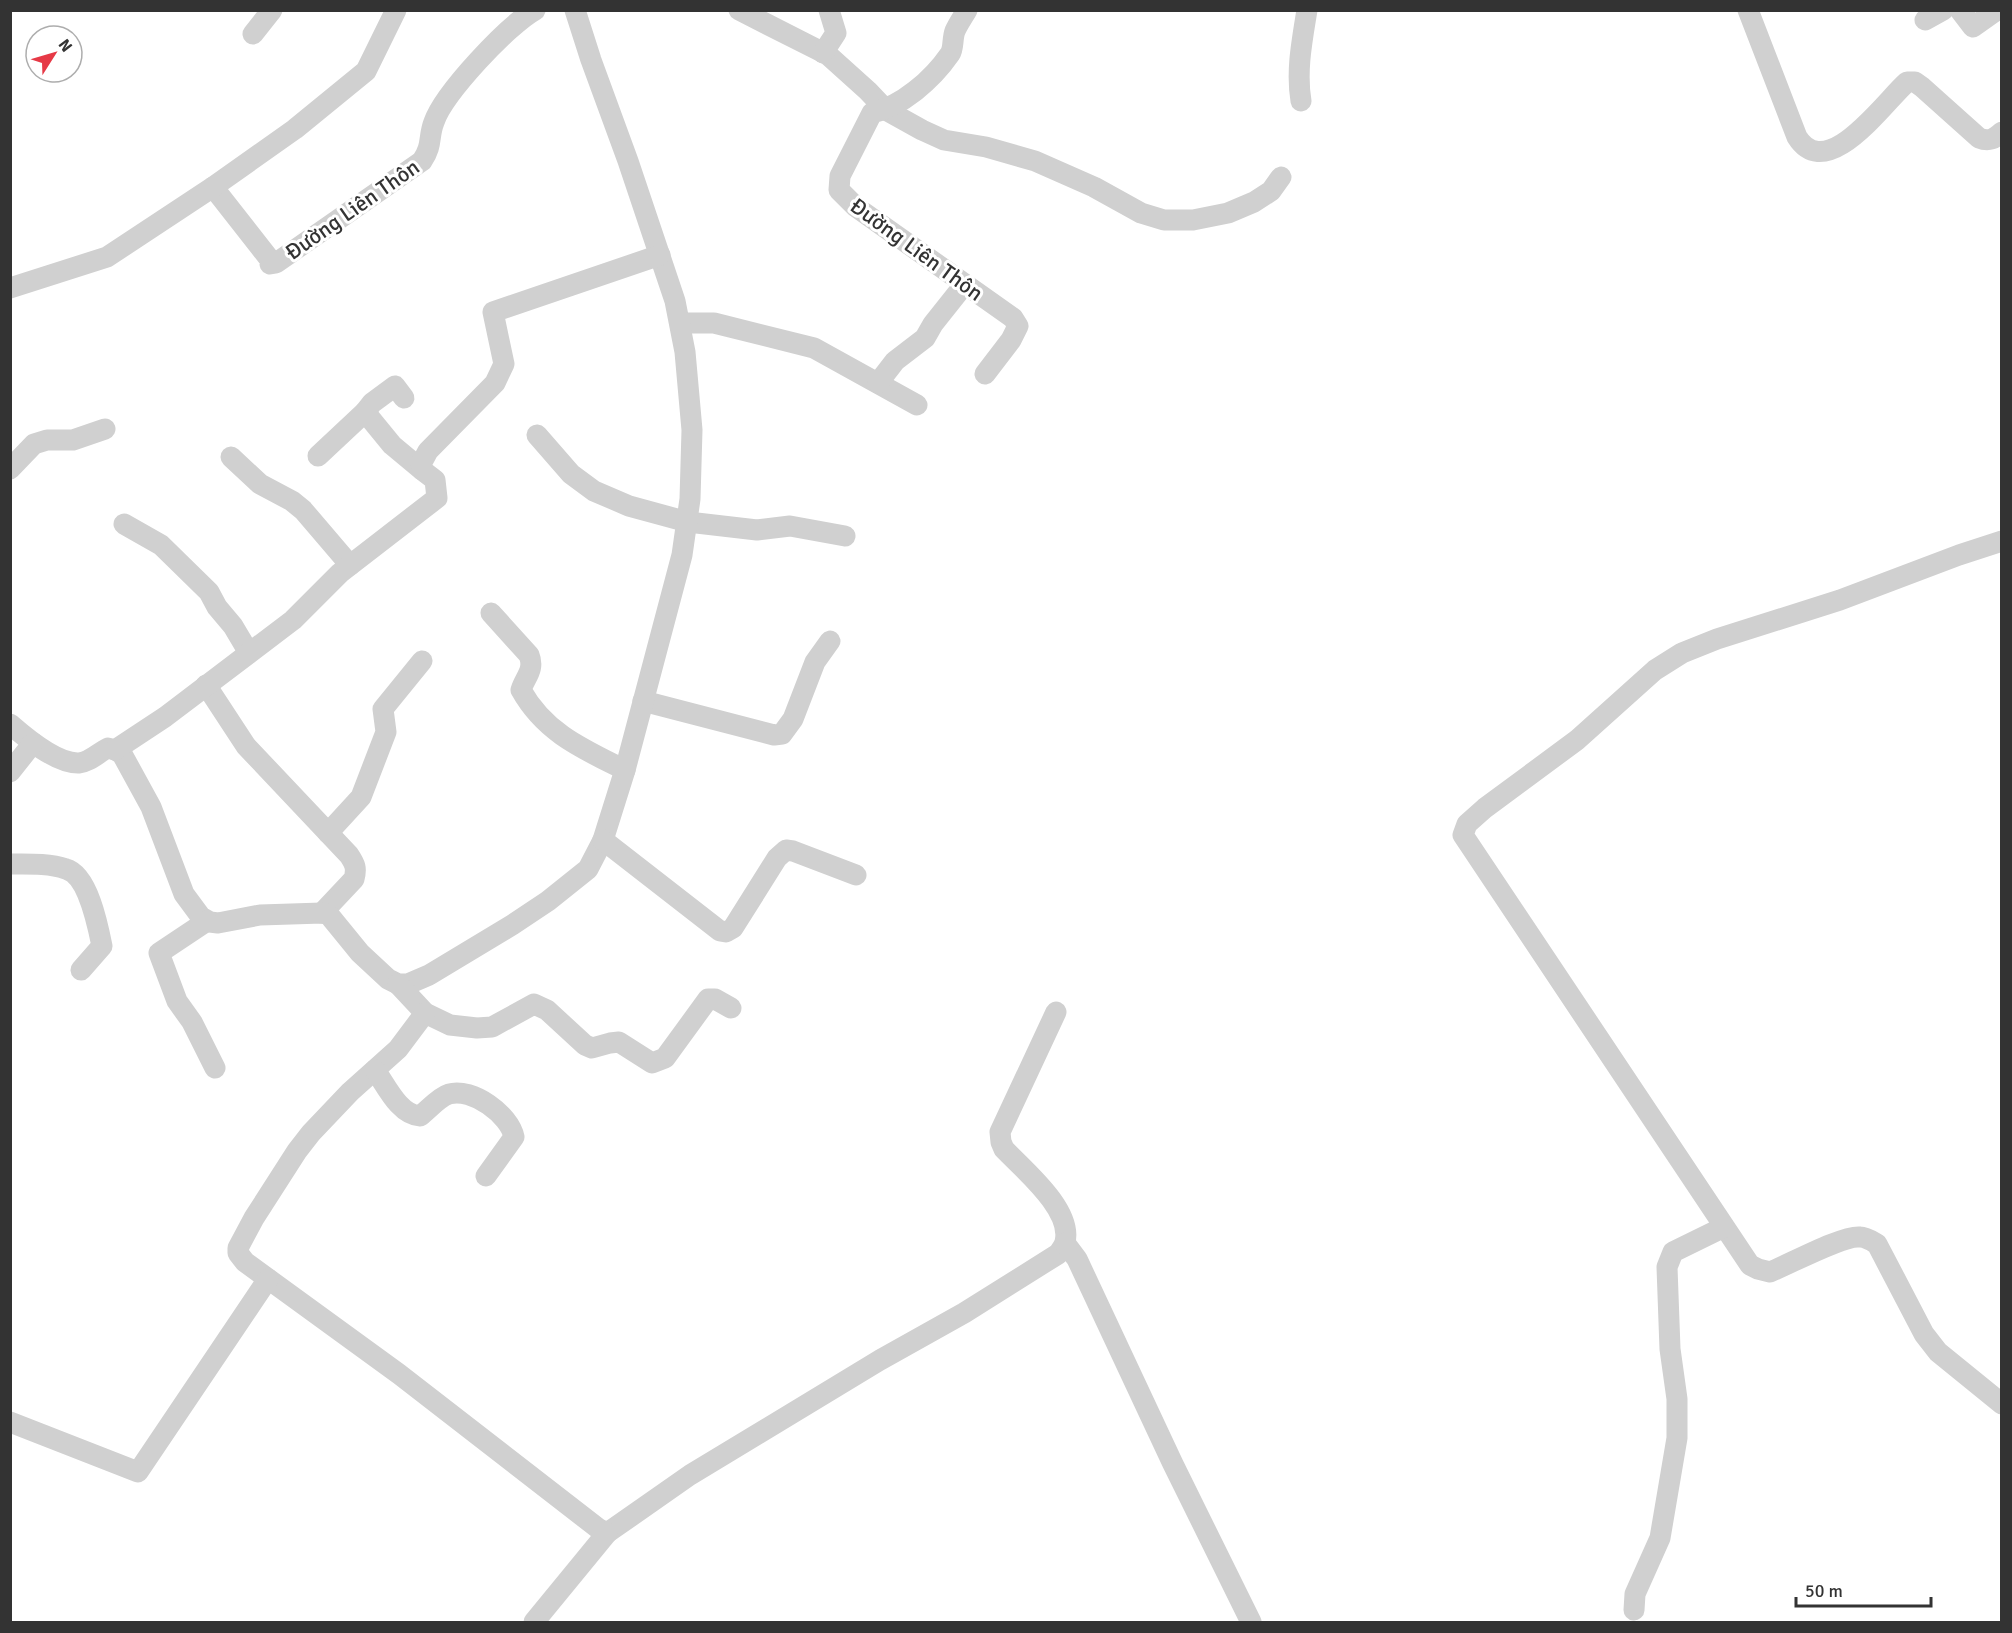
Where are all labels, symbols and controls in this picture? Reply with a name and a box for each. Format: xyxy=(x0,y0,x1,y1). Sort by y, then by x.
north arrow xyxy=(24,24,84,84)
text: N xyxy=(54,35,77,56)
street label: Đường Liên Thôn xyxy=(280,153,425,266)
street label: Đường Liên Thôn xyxy=(845,192,988,307)
scale bar xyxy=(1796,1570,1931,1608)
text: 50 m xyxy=(1805,1580,1843,1602)

